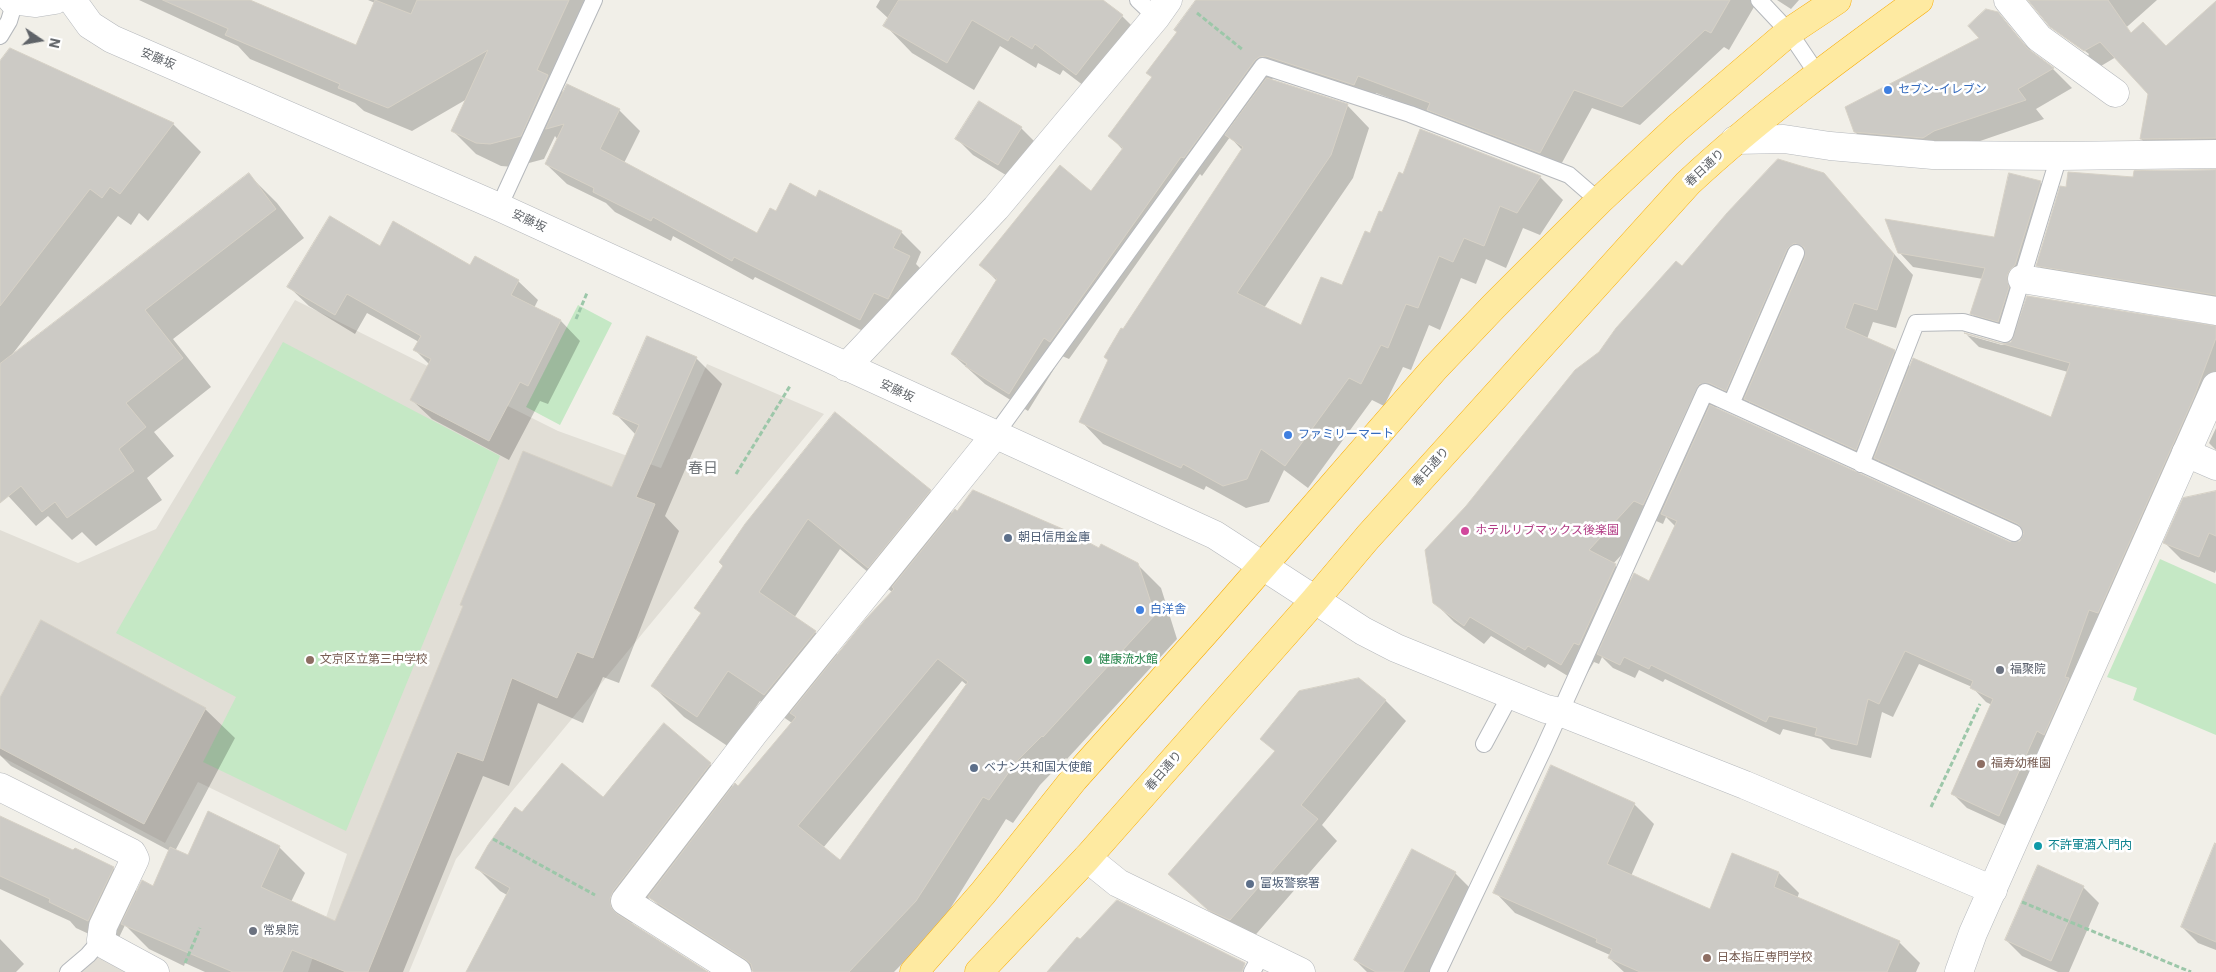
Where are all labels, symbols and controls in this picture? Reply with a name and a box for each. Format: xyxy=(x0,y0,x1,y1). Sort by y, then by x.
north arrow xyxy=(15,15,65,65)
text: N xyxy=(45,36,65,50)
street label: 安藤坂 xyxy=(139,45,177,73)
place label: セブン-イレブン xyxy=(1898,83,1987,97)
marker: セブン-イレブン xyxy=(1882,84,1894,96)
street label: 春日通り xyxy=(1683,146,1727,190)
street label: 安藤坂 xyxy=(510,207,548,235)
street label: 安藤坂 xyxy=(878,377,916,405)
place label: ファミリーマート xyxy=(1298,428,1394,442)
marker: ファミリーマート xyxy=(1282,429,1294,441)
street label: 春日通り xyxy=(1410,444,1452,490)
district label: 春日 xyxy=(688,460,718,478)
place label: ホテルリブマックス後楽園 xyxy=(1475,524,1619,538)
marker: ホテルリブマックス後楽園 xyxy=(1459,525,1471,537)
place label: 朝日信用金庫 xyxy=(1018,531,1090,545)
marker: 朝日信用金庫 xyxy=(1002,532,1014,544)
place label: 白洋舎 xyxy=(1150,603,1186,617)
marker: 白洋舎 xyxy=(1134,604,1146,616)
place label: 文京区立第三中学校 xyxy=(320,653,428,667)
place label: 健康流水館 xyxy=(1098,653,1158,667)
marker: 文京区立第三中学校 xyxy=(304,654,316,666)
marker: 健康流水館 xyxy=(1082,654,1094,666)
place label: 福聚院 xyxy=(2010,663,2046,677)
marker: 福聚院 xyxy=(1994,664,2006,676)
street label: 春日通り xyxy=(1143,748,1185,794)
place label: 福寿幼稚園 xyxy=(1991,757,2051,771)
marker: 福寿幼稚園 xyxy=(1975,758,1987,770)
place label: ベナン共和国大使館 xyxy=(984,761,1092,775)
marker: ベナン共和国大使館 xyxy=(968,762,980,774)
place label: 不許軍酒入門内 xyxy=(2048,839,2132,853)
marker: 不許軍酒入門内 xyxy=(2032,840,2044,852)
place label: 富坂警察署 xyxy=(1260,877,1320,891)
marker: 富坂警察署 xyxy=(1244,878,1256,890)
place label: 常泉院 xyxy=(263,924,299,938)
marker: 常泉院 xyxy=(247,925,259,937)
place label: 日本指圧専門学校 xyxy=(1717,951,1813,965)
marker: 日本指圧専門学校 xyxy=(1701,952,1713,964)

